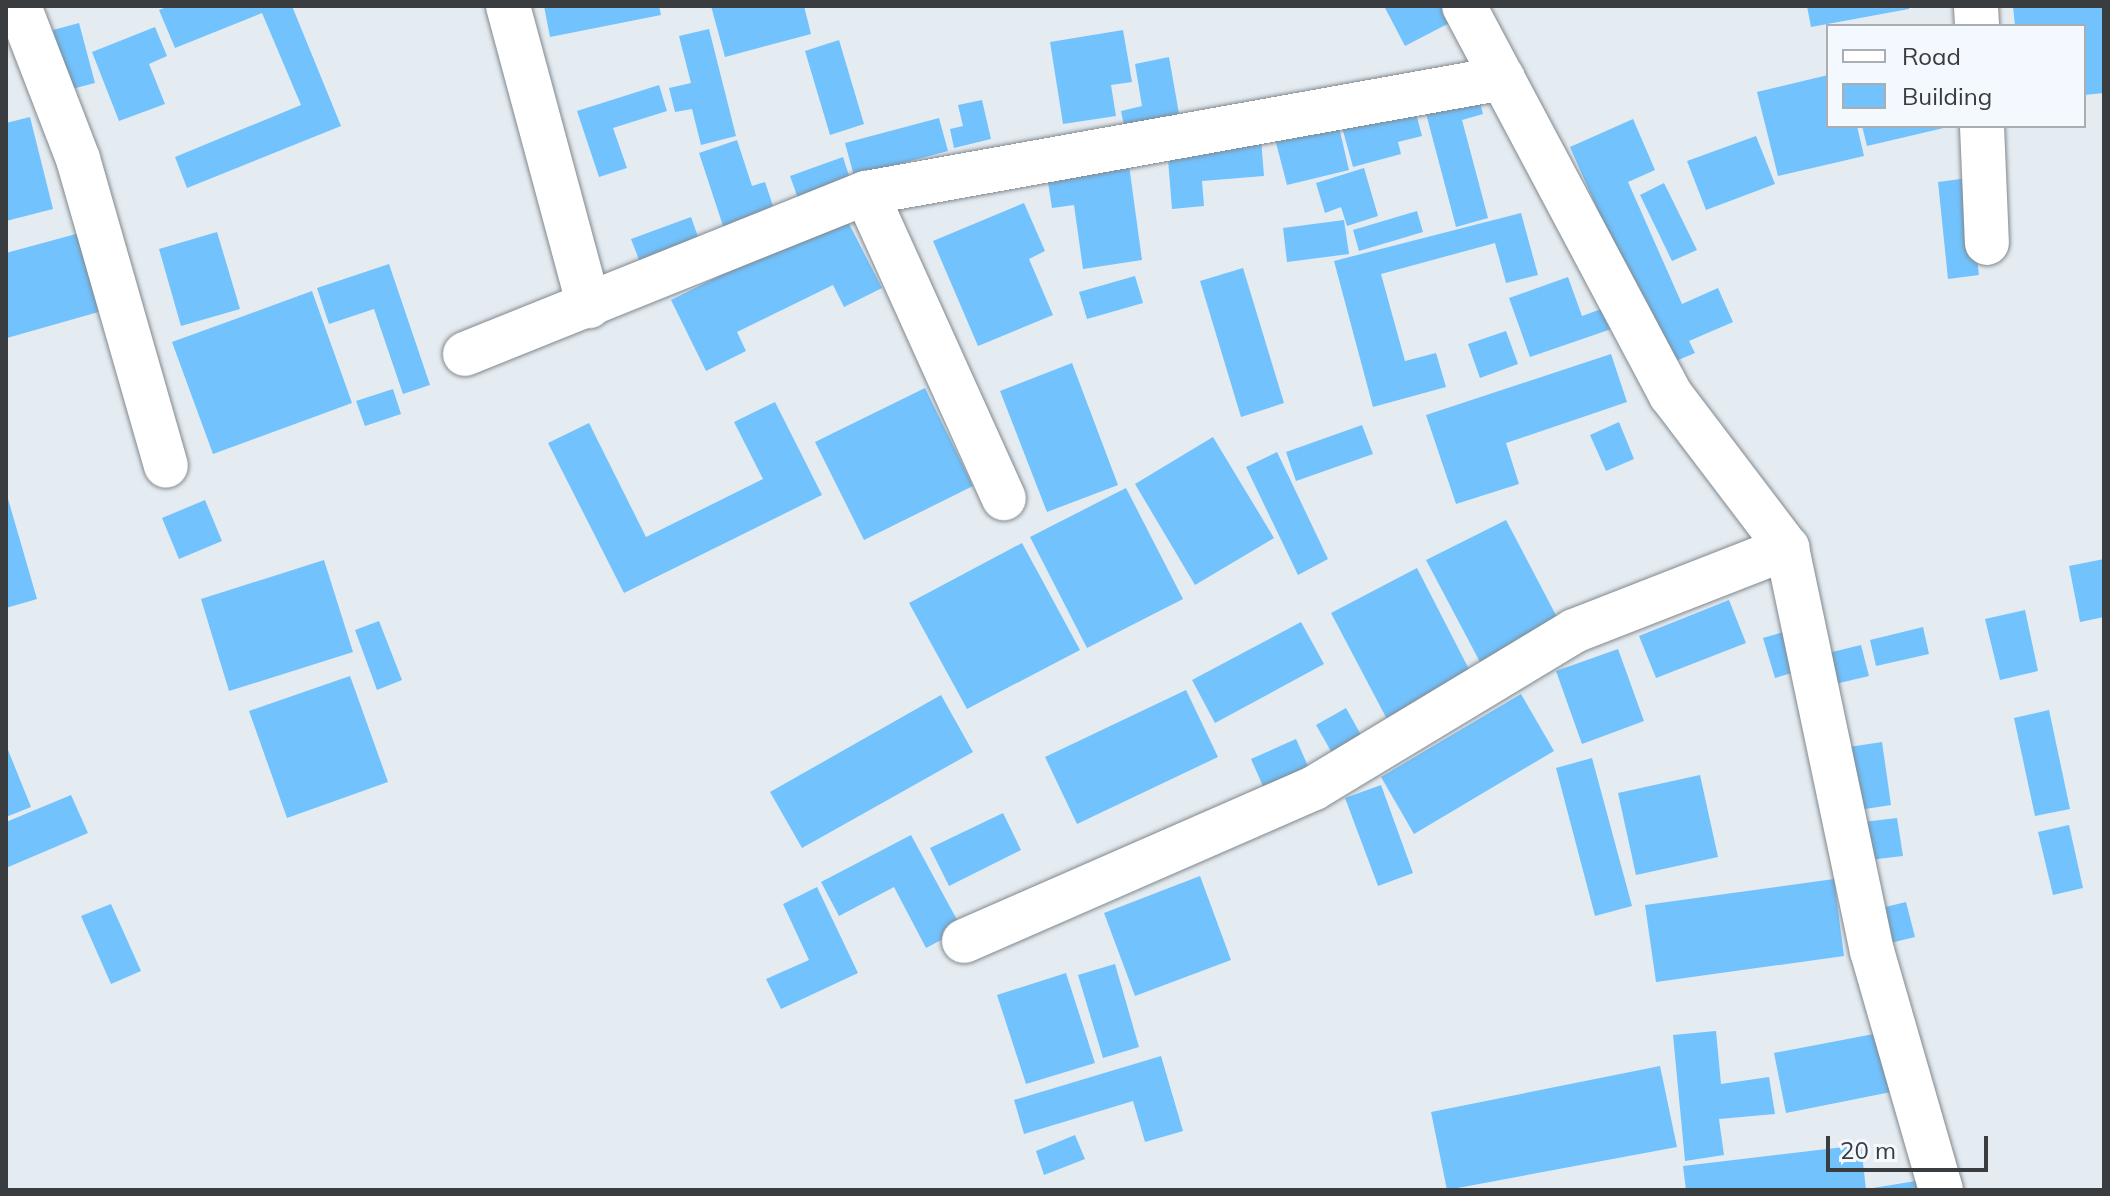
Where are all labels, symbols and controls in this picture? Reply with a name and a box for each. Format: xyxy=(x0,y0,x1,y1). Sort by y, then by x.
legend xyxy=(1826,24,2086,128)
text: Road xyxy=(1902,41,1961,71)
text: Building xyxy=(1902,81,1992,111)
scale bar xyxy=(1830,1120,1992,1170)
text: 20 m xyxy=(1840,1135,1896,1165)

